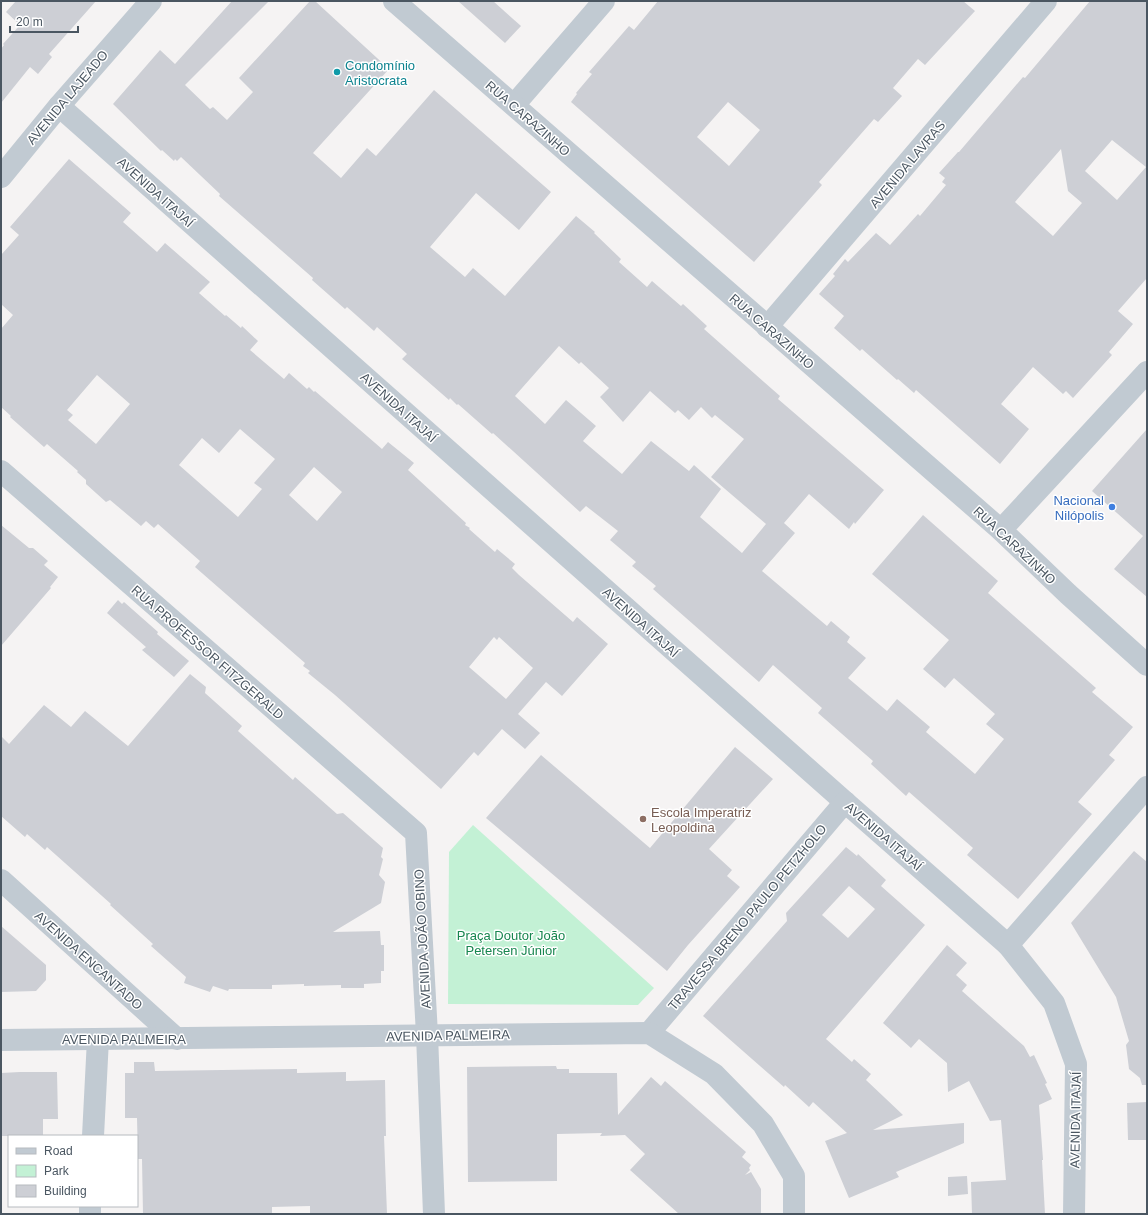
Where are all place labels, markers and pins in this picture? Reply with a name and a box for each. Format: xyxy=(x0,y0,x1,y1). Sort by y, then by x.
place label: Condomínio Aristocrata xyxy=(345,58,415,88)
marker: Condomínio Aristocrata xyxy=(332,67,342,77)
place label: Nacional Nilópolis xyxy=(1053,493,1104,523)
marker: Nacional Nilópolis xyxy=(1107,502,1117,512)
place label: Escola Imperatriz Leopoldina xyxy=(651,805,751,835)
marker: Escola Imperatriz Leopoldina xyxy=(638,814,648,824)

